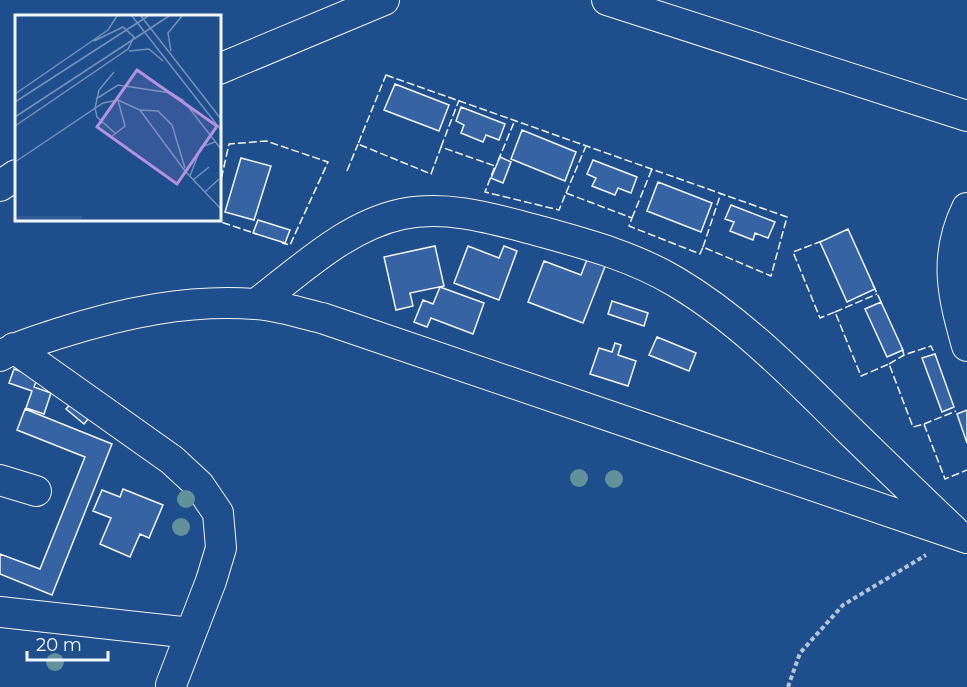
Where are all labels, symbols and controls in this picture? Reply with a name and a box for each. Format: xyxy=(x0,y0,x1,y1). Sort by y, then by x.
inset map xyxy=(15,15,220,220)
scale bar xyxy=(27,624,108,662)
text: 20 m xyxy=(36,634,82,656)

